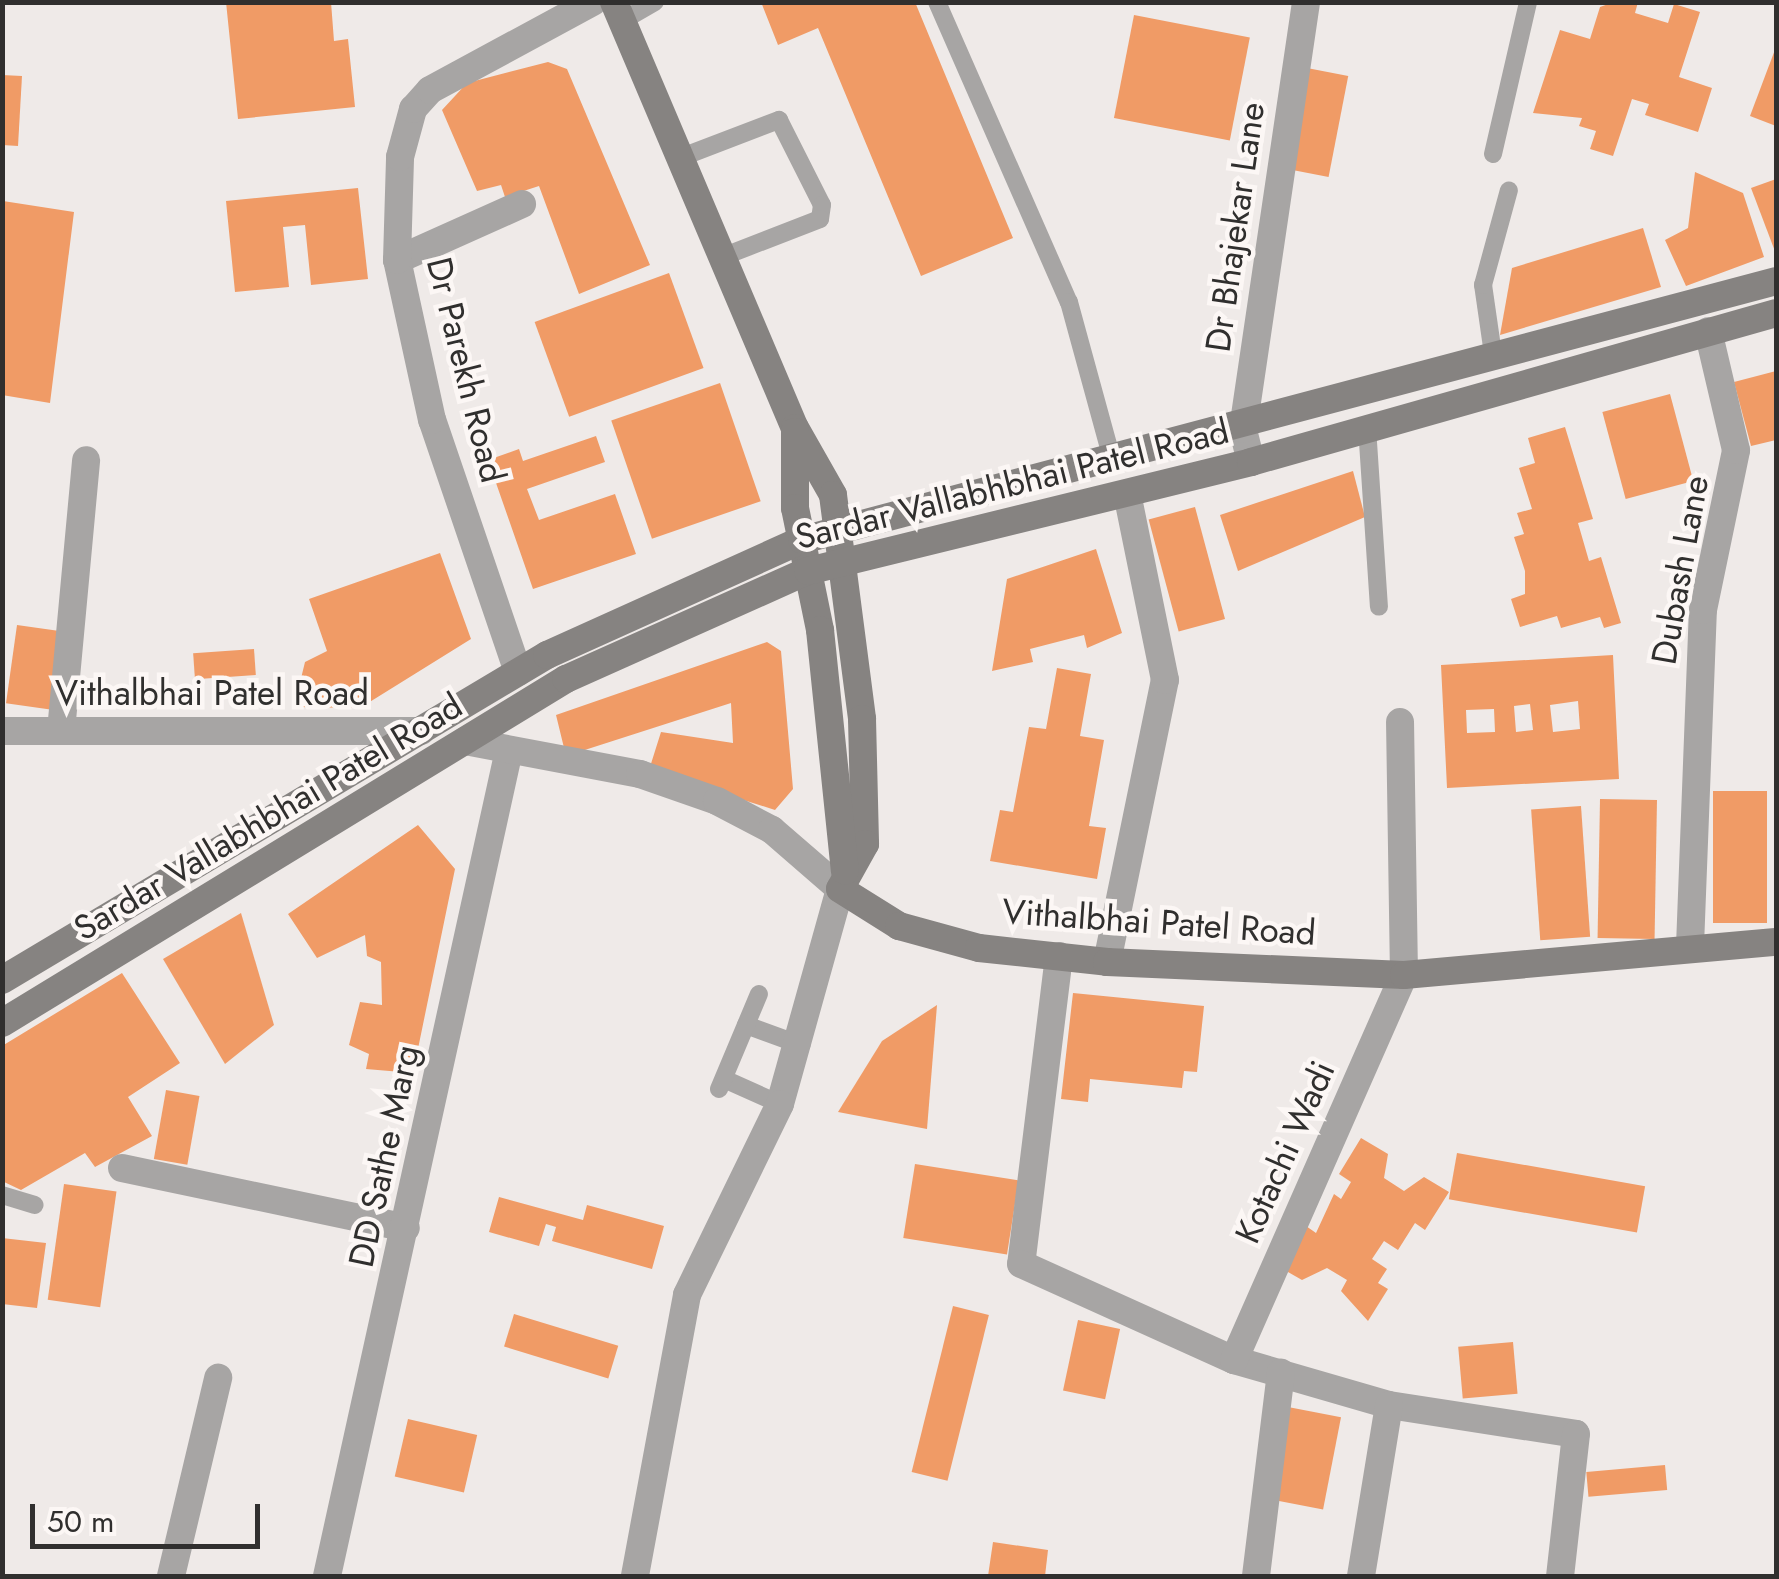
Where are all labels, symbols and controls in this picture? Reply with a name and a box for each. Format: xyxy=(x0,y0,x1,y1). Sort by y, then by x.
street label: Dr Bhajekar Lane xyxy=(1197,100,1273,354)
street label: Dr Parekh Road xyxy=(418,253,514,487)
street label: Sardar Vallabhbhai Patel Road xyxy=(791,410,1233,558)
street label: Dubash Lane xyxy=(1643,472,1717,668)
street label: Vithalbhai Patel Road xyxy=(55,672,369,714)
street label: Sardar Vallabhbhai Patel Road xyxy=(66,684,470,950)
street label: Vithalbhai Patel Road xyxy=(1001,890,1317,954)
street label: DD Sathe Marg xyxy=(340,1041,428,1271)
street label: Kotachi Wadi xyxy=(1226,1054,1344,1250)
scale bar xyxy=(35,1484,265,1546)
text: 50 m xyxy=(47,1500,114,1543)

